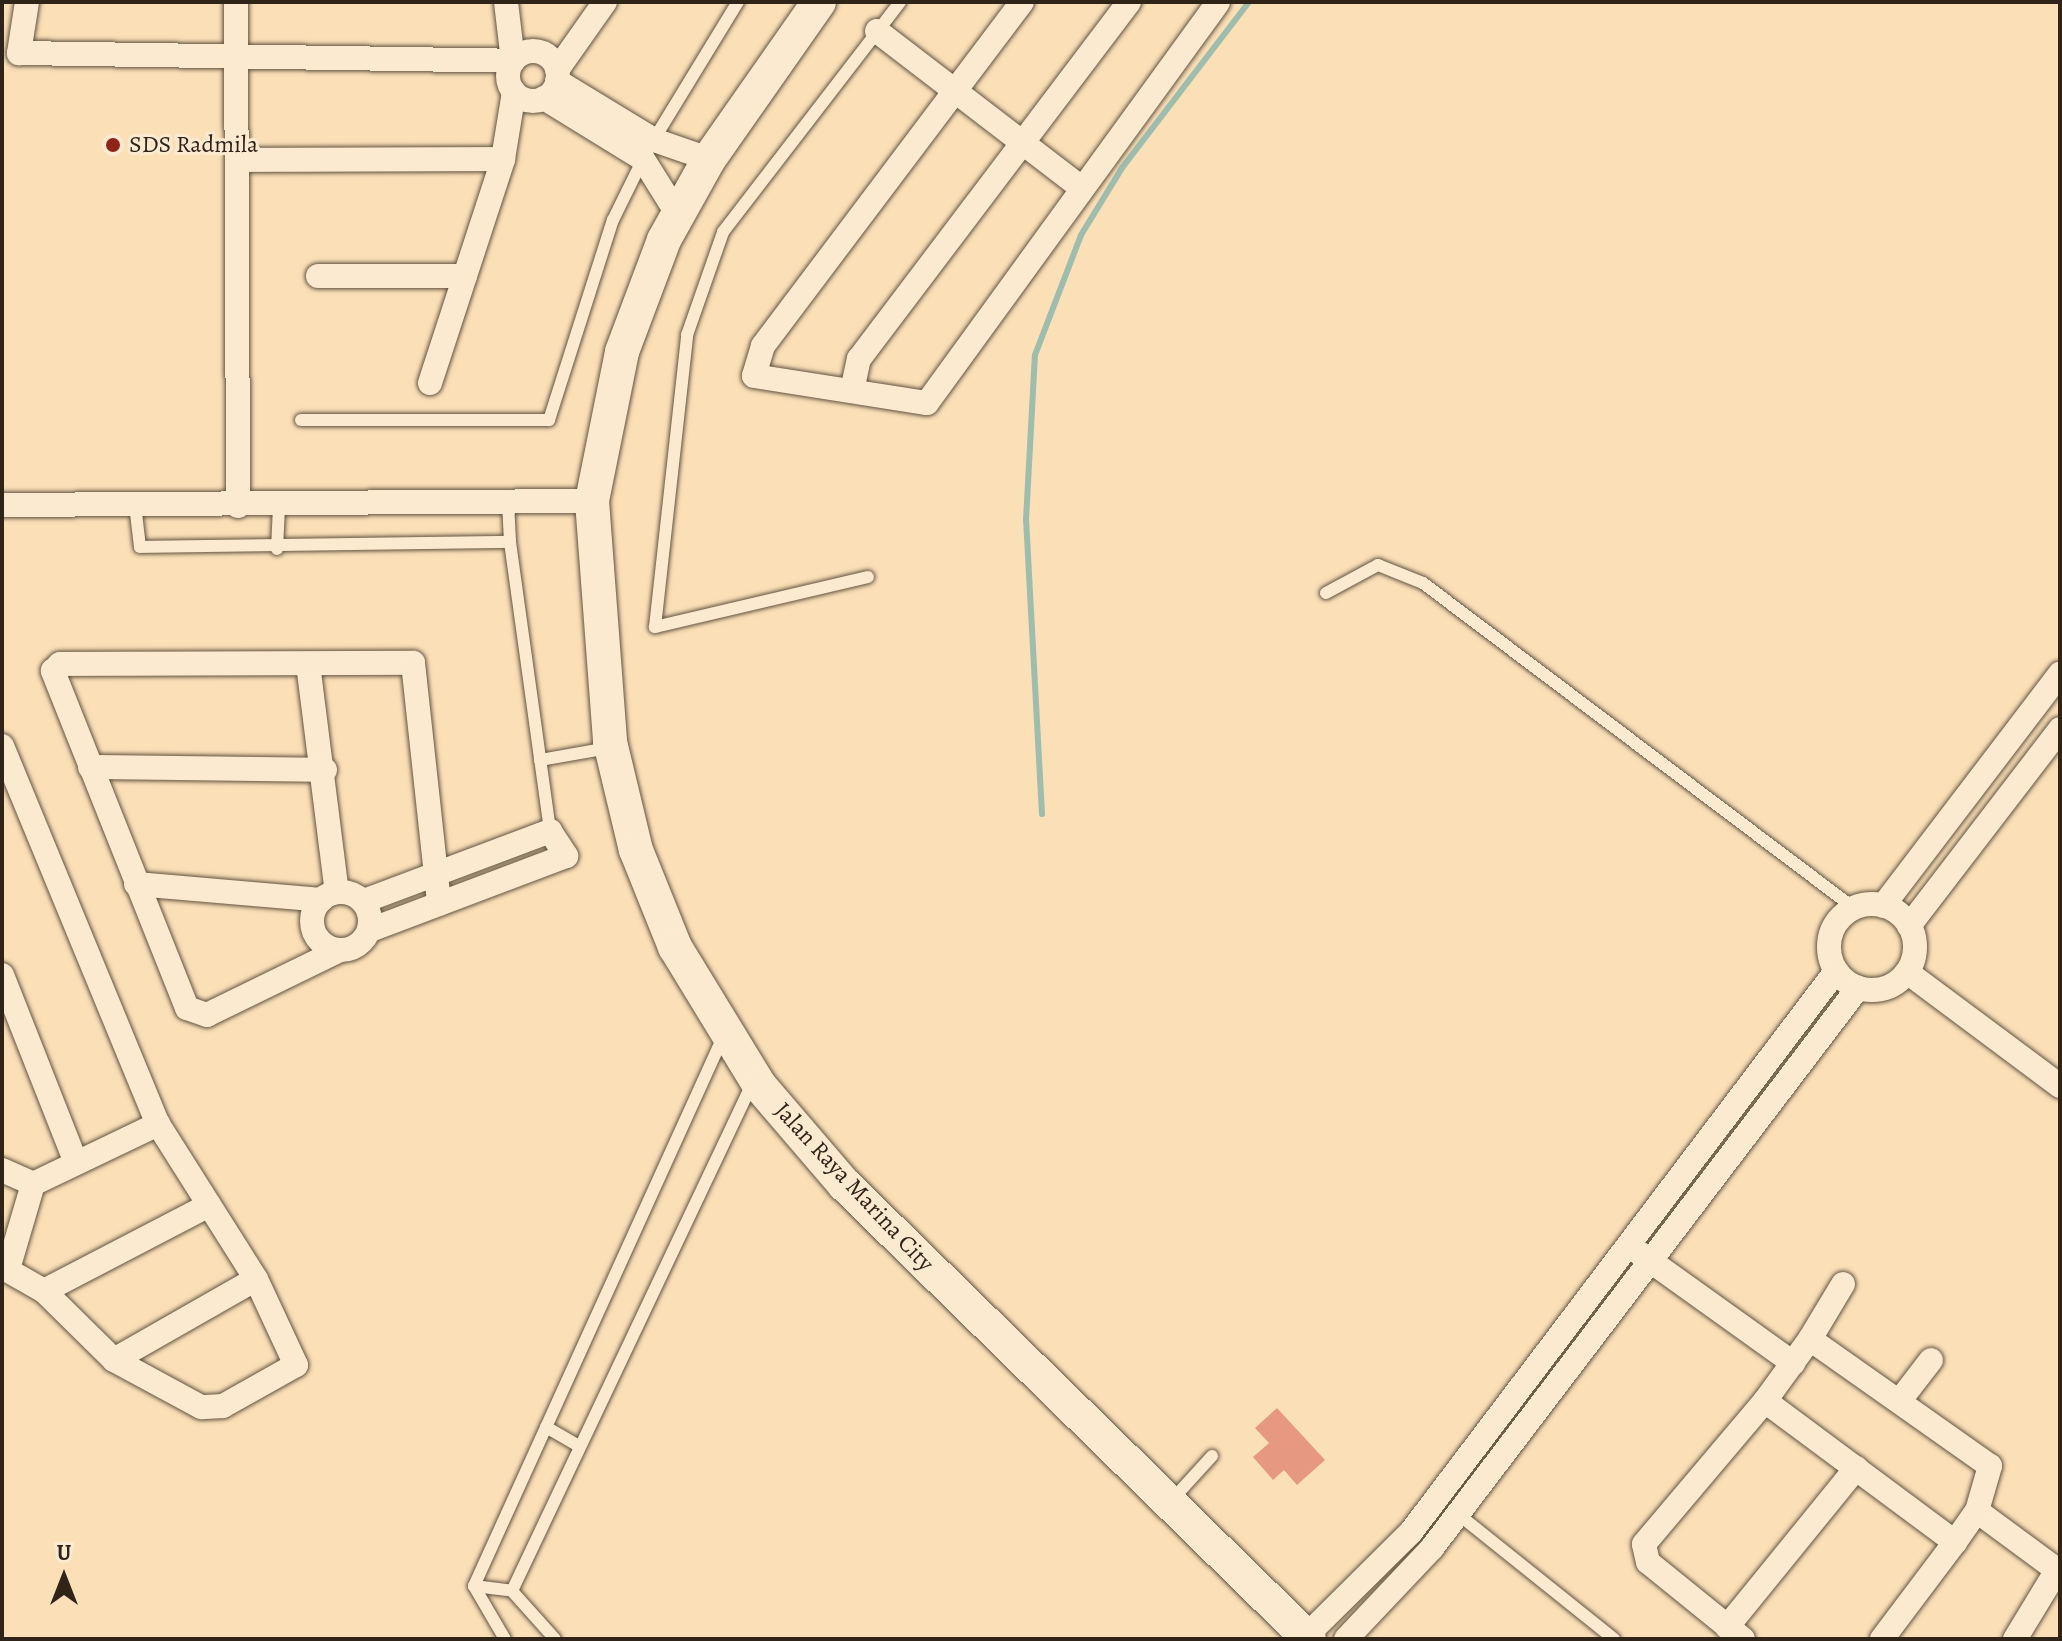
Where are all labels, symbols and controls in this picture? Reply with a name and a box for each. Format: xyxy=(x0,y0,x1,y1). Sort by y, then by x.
place label: SDS Radmila xyxy=(129,131,258,159)
marker: SDS Radmila xyxy=(104,136,122,154)
street label: Jalan Raya Marina City xyxy=(768,1096,940,1278)
north arrow xyxy=(24,1537,104,1617)
text: U xyxy=(57,1538,71,1568)

